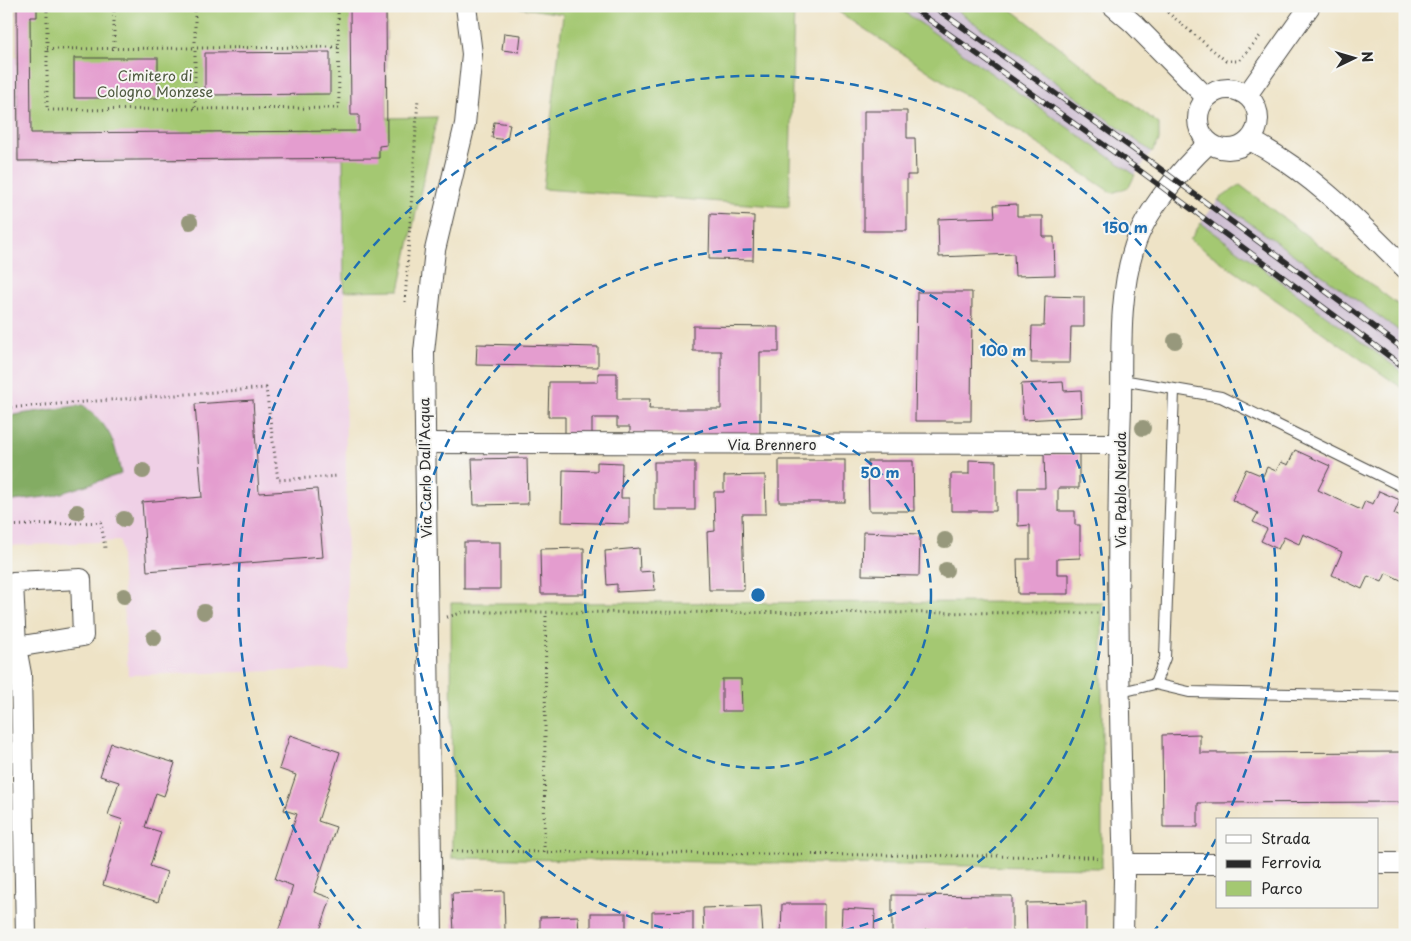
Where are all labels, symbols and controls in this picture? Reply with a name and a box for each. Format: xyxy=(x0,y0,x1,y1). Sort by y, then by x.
north arrow xyxy=(1328,32,1378,82)
text: N xyxy=(1357,50,1378,63)
park label: Cimitero di Cologno Monzese xyxy=(97,65,213,102)
text: 150 m xyxy=(1102,215,1148,238)
text: 100 m xyxy=(980,338,1026,361)
street label: Via Carlo Dall'Acqua xyxy=(413,397,437,538)
street label: Via Pablo Neruda xyxy=(1110,431,1131,548)
street label: Via Brennero xyxy=(728,434,817,455)
text: 50 m xyxy=(861,460,899,483)
centre of rings xyxy=(749,586,767,604)
legend xyxy=(1216,818,1378,908)
text: Strada xyxy=(1261,826,1311,849)
text: Ferrovia xyxy=(1261,850,1322,873)
text: Parco xyxy=(1261,876,1303,899)

